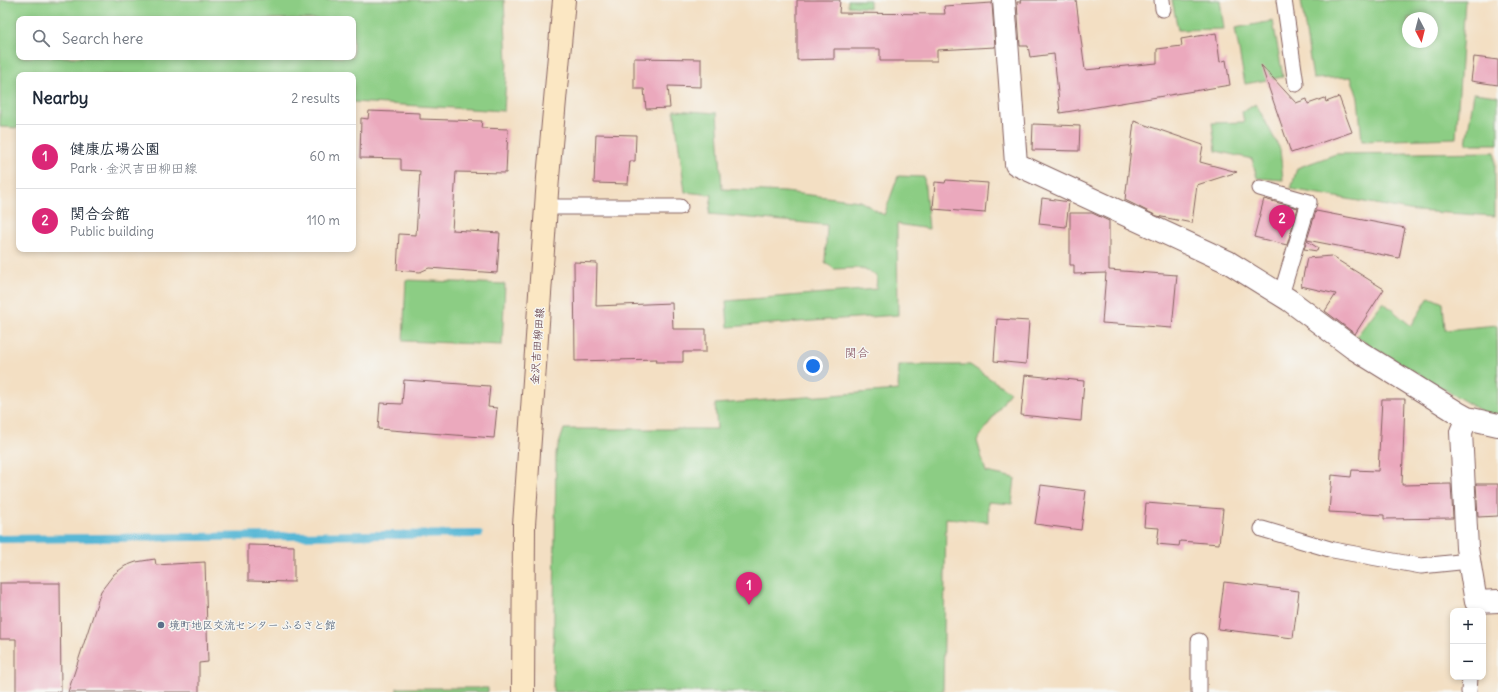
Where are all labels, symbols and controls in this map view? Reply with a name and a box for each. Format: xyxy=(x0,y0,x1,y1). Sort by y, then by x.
north arrow xyxy=(1402,12,1438,48)
search box xyxy=(16,16,356,60)
icon: search xyxy=(30,27,52,49)
text: Search here xyxy=(62,29,143,48)
text: Nearby xyxy=(32,87,88,109)
text: 2 results xyxy=(291,90,340,107)
text: 健康広場公園 xyxy=(70,139,160,158)
text: 1 xyxy=(42,148,48,165)
text: 60 m xyxy=(309,148,340,165)
text: Park · 金沢吉田柳田線 xyxy=(70,160,197,177)
text: 関合会館 xyxy=(70,204,130,223)
pin: 2 xyxy=(1269,205,1295,238)
text: 2 xyxy=(41,212,49,229)
text: 110 m xyxy=(307,212,340,229)
text: Public building xyxy=(70,223,154,240)
street label: 金沢吉田柳田線 xyxy=(527,307,547,385)
district label: 関合 xyxy=(845,345,869,360)
your location xyxy=(803,356,823,376)
pin: 1 xyxy=(736,572,762,605)
map controls xyxy=(1450,608,1486,680)
button: + xyxy=(1450,608,1486,644)
place label: 境町地区交流センター ふるさと館 xyxy=(169,618,336,632)
marker: 境町地区交流センター ふるさと館 xyxy=(156,620,166,630)
button: − xyxy=(1450,644,1486,680)

